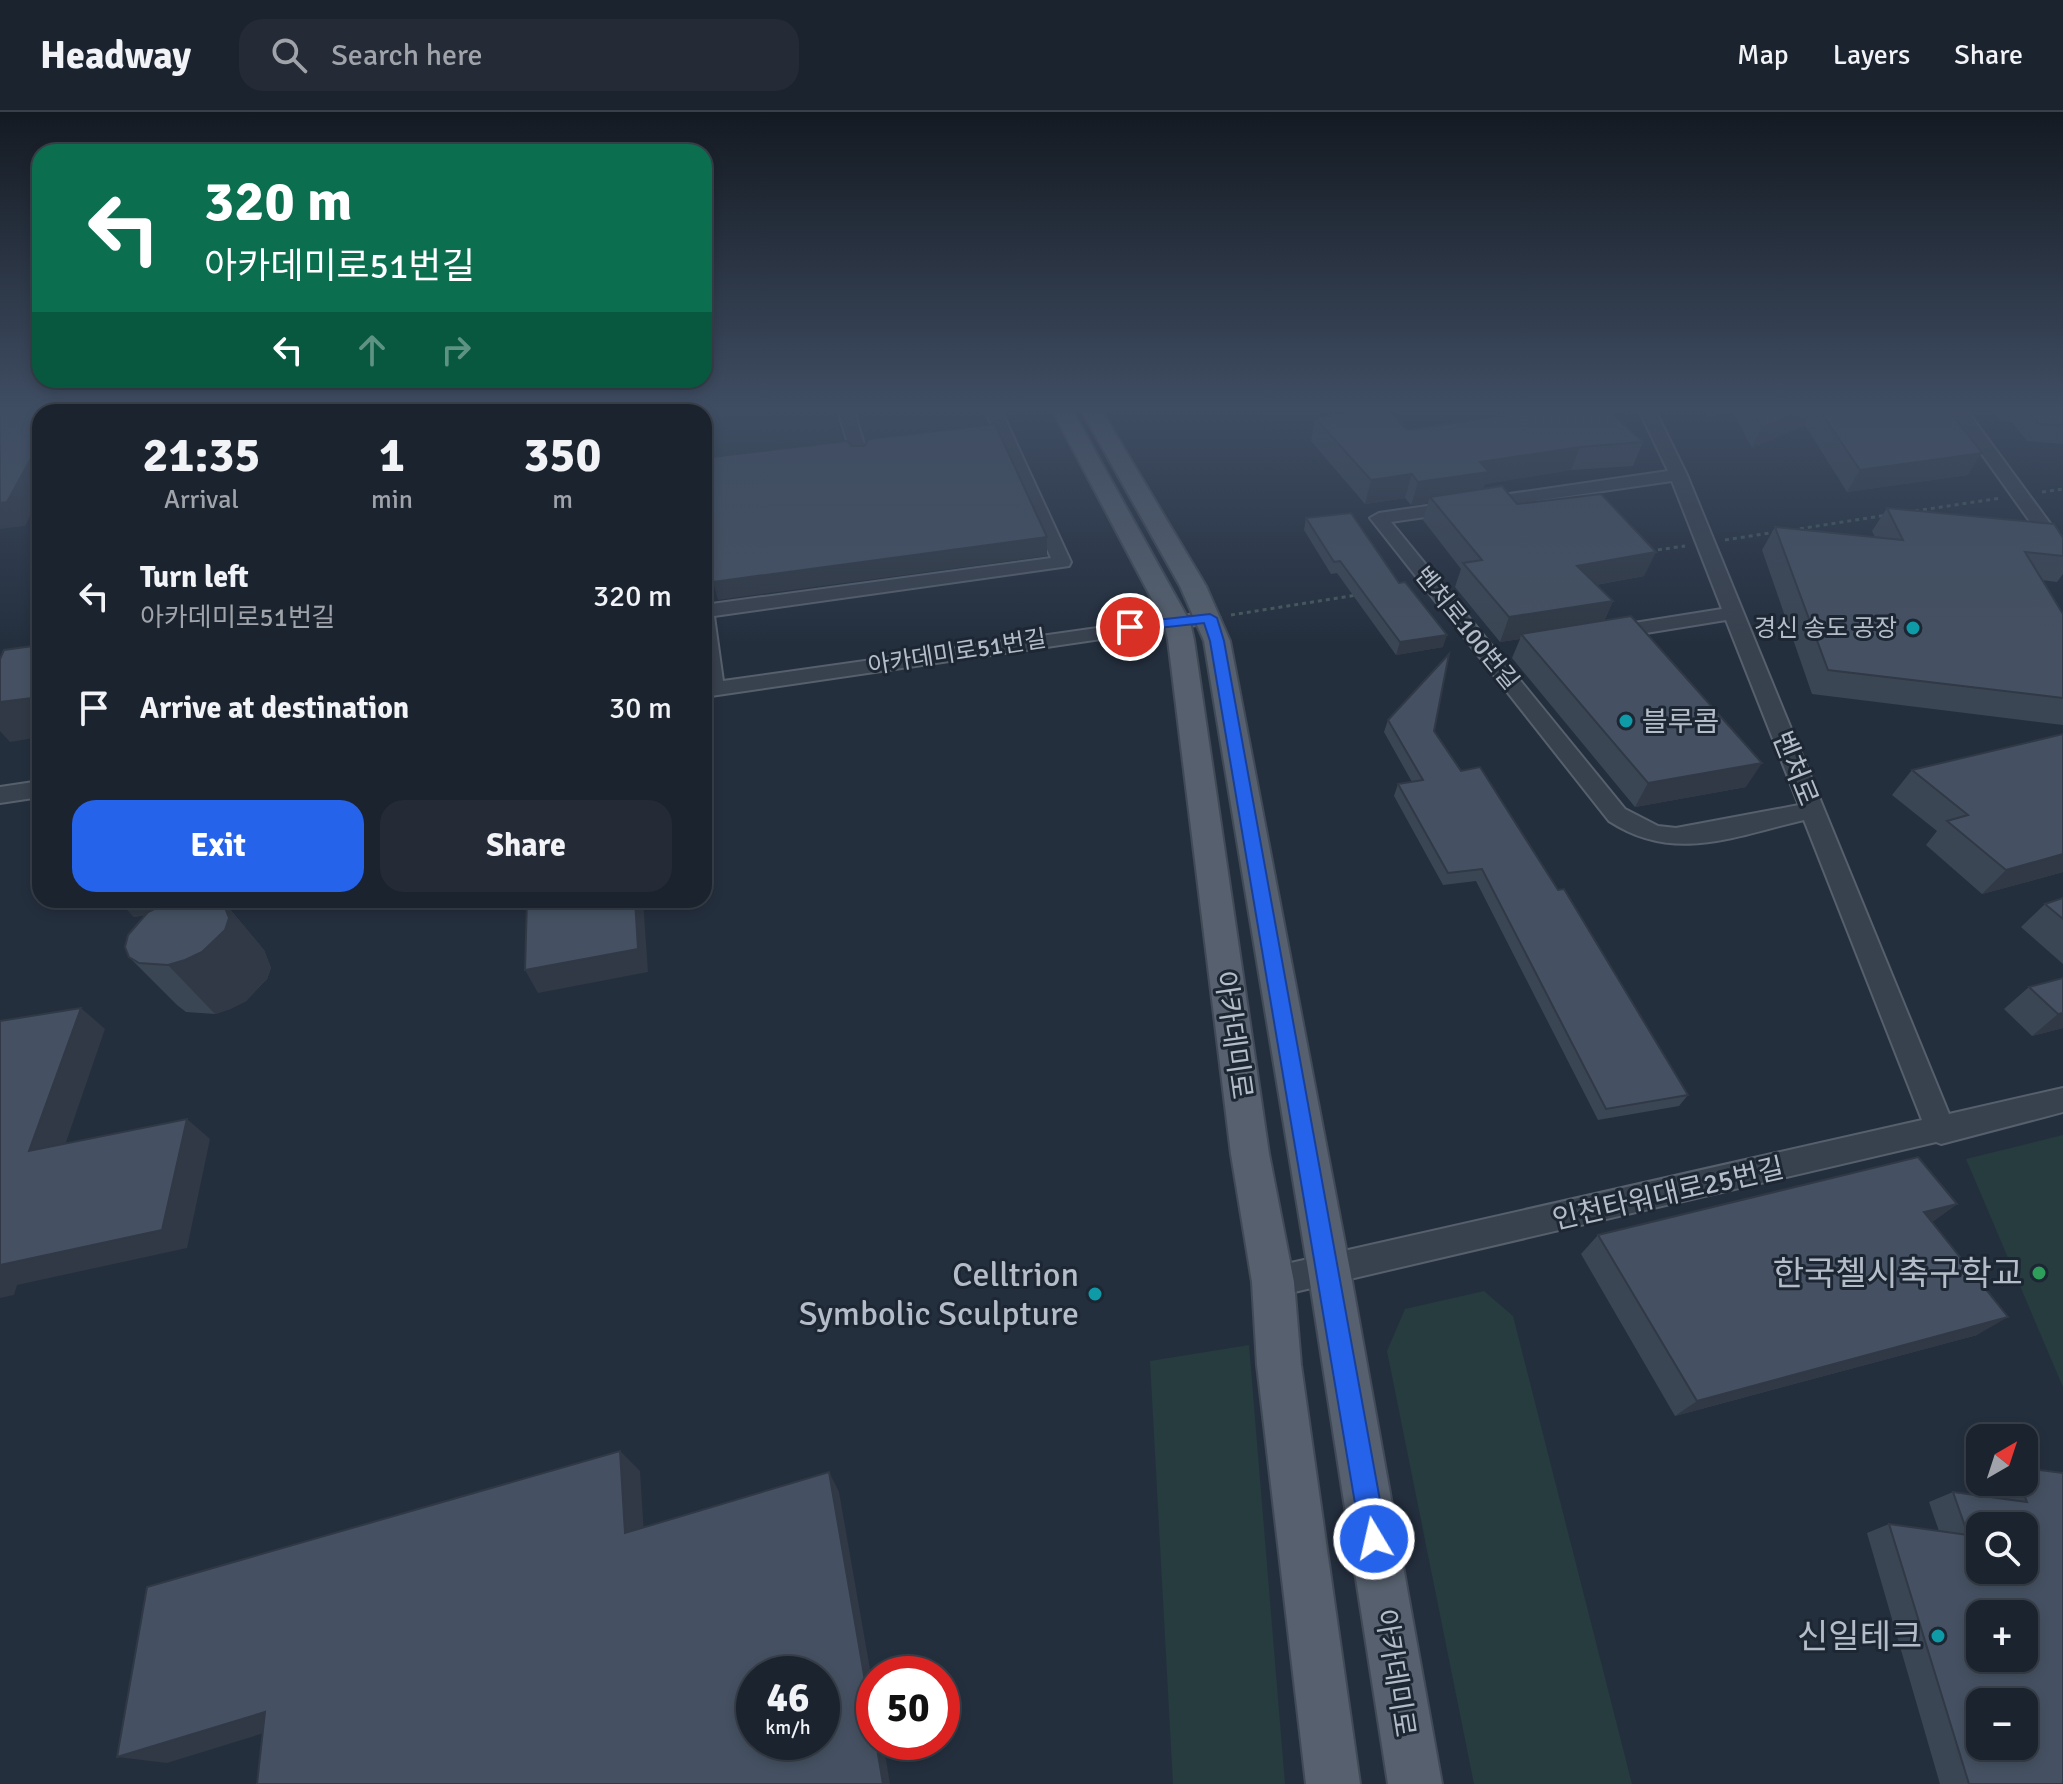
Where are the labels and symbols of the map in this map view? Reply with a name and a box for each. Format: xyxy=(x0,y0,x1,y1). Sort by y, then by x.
street label: 벤처로100번길 xyxy=(1408,561,1526,695)
pin xyxy=(1096,593,1164,661)
place label: 경신 송도 공장 xyxy=(1754,613,1897,643)
marker: 경신 송도 공장 xyxy=(1904,619,1922,637)
street label: 아카데미로51번길 xyxy=(866,623,1048,681)
place label: 블루콤 xyxy=(1642,705,1719,739)
marker: 블루콤 xyxy=(1617,712,1635,730)
street label: 벤처로 xyxy=(1765,726,1825,811)
street label: 아카데미로 xyxy=(1207,969,1259,1101)
street label: 인천타워대로25번길 xyxy=(1549,1151,1787,1237)
place label: 한국첼시축구학교 xyxy=(1773,1253,2023,1295)
place label: Celltrion Symbolic Sculpture xyxy=(799,1254,1079,1335)
marker: 한국첼시축구학교 xyxy=(2030,1264,2048,1282)
marker: Celltrion Symbolic Sculpture xyxy=(1086,1285,1104,1303)
north arrow xyxy=(1966,1424,2038,1496)
position arrow xyxy=(1332,1497,1416,1581)
street label: 아카데미로 xyxy=(1368,1607,1422,1739)
place label: 신일테크 xyxy=(1797,1616,1922,1658)
marker: 신일테크 xyxy=(1929,1627,1947,1645)
speed limit sign: 50 xyxy=(856,1656,960,1760)

